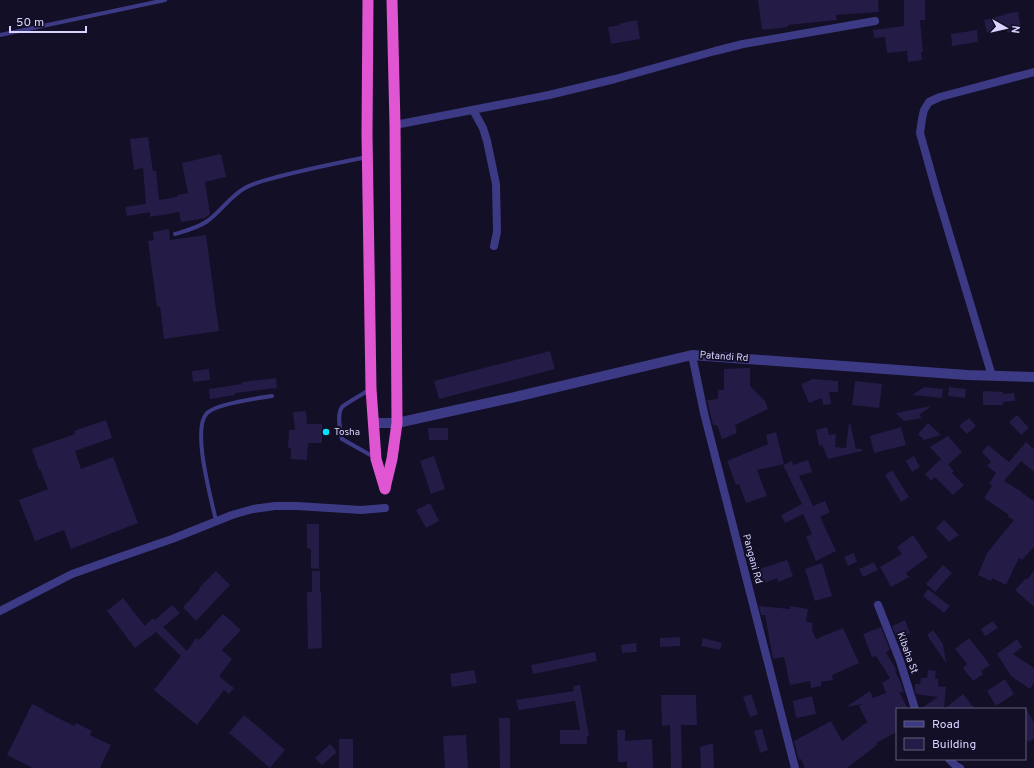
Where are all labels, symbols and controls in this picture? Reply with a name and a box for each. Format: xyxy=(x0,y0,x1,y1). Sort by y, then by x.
scale bar xyxy=(10,8,86,34)
north arrow xyxy=(986,8,1026,48)
text: 50 m xyxy=(16,15,44,31)
text: N xyxy=(1007,24,1022,34)
street label: Patandi Rd xyxy=(699,349,749,365)
place label: Tosha xyxy=(334,426,360,439)
marker: Tosha xyxy=(321,427,331,437)
street label: Pangani Rd xyxy=(739,533,765,585)
street label: Kibaha St xyxy=(894,631,921,676)
legend xyxy=(896,708,1026,760)
text: Road xyxy=(932,717,960,733)
text: Building xyxy=(932,737,976,753)

